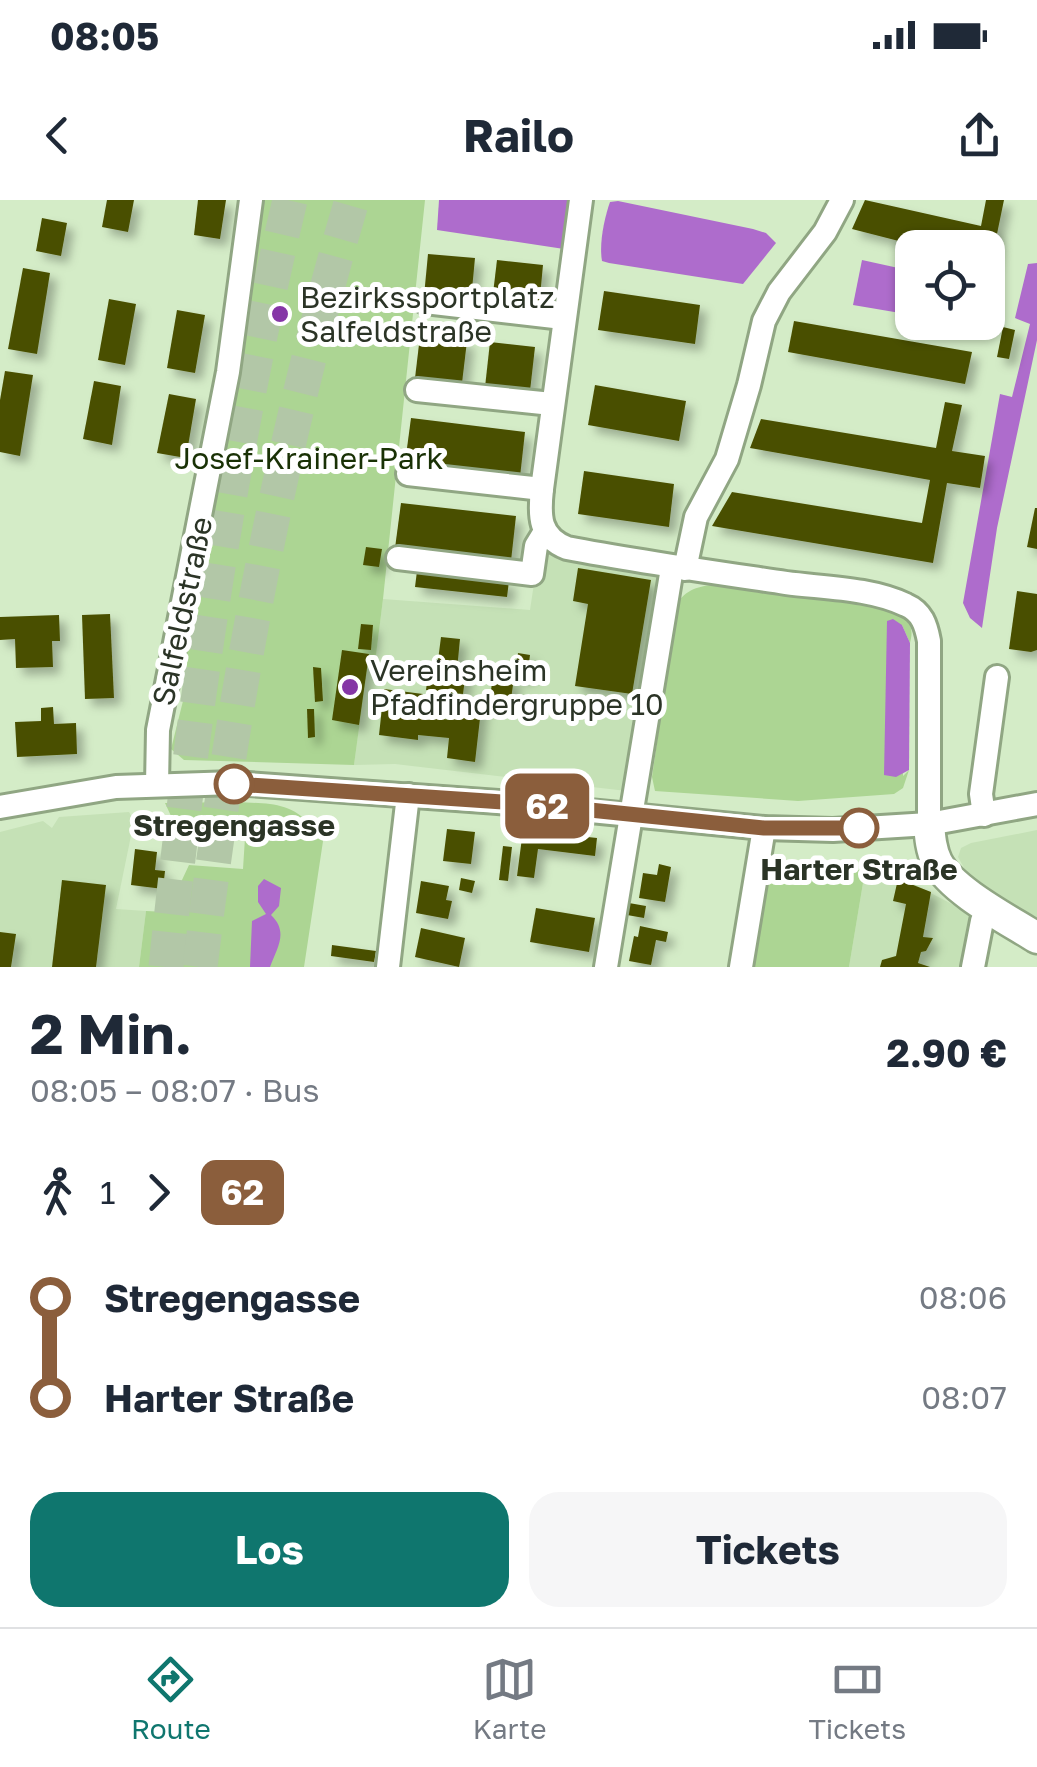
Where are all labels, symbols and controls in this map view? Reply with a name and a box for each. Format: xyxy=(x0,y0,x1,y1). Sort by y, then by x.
text: 08:05 xyxy=(50,13,159,58)
icon: back xyxy=(30,108,85,163)
text: Railo xyxy=(463,108,574,162)
icon: share xyxy=(952,108,1007,163)
map controls xyxy=(895,230,1005,340)
button: locate xyxy=(895,230,1005,340)
place label: Bezirkssportplatz Salfeldstraße xyxy=(300,279,555,349)
marker: Bezirkssportplatz Salfeldstraße xyxy=(269,303,291,325)
park label: Josef-Krainer-Park xyxy=(175,440,443,476)
street label: Salfeldstraße xyxy=(144,513,220,709)
place label: Vereinsheim Pfadfindergruppe 10 xyxy=(370,652,664,722)
marker: Vereinsheim Pfadfindergruppe 10 xyxy=(339,676,361,698)
marker: Stregengasse xyxy=(215,765,253,803)
line badge: 62 xyxy=(502,774,592,838)
text: 62 xyxy=(525,785,569,827)
place label: Stregengasse xyxy=(133,807,335,843)
marker: Harter Straße xyxy=(840,809,878,847)
place label: Harter Straße xyxy=(760,851,958,887)
text: 2 Min. xyxy=(30,1000,192,1066)
text: 2.90 € xyxy=(887,1030,1007,1075)
text: 08:05 – 08:07 · Bus xyxy=(30,1071,319,1109)
icon: walk xyxy=(30,1165,85,1220)
icon: forward xyxy=(131,1165,186,1220)
text: 62 xyxy=(221,1171,264,1213)
text: 1 xyxy=(100,1173,116,1211)
text: Stregengasse xyxy=(104,1275,360,1320)
text: 08:06 xyxy=(919,1278,1007,1316)
text: Harter Straße xyxy=(104,1375,354,1420)
text: 08:07 xyxy=(921,1378,1007,1416)
button: Los xyxy=(30,1492,509,1607)
button: Tickets xyxy=(529,1492,1007,1607)
tab: Route xyxy=(131,1652,211,1745)
tab: Karte xyxy=(473,1652,547,1745)
tab: Tickets xyxy=(808,1652,906,1745)

